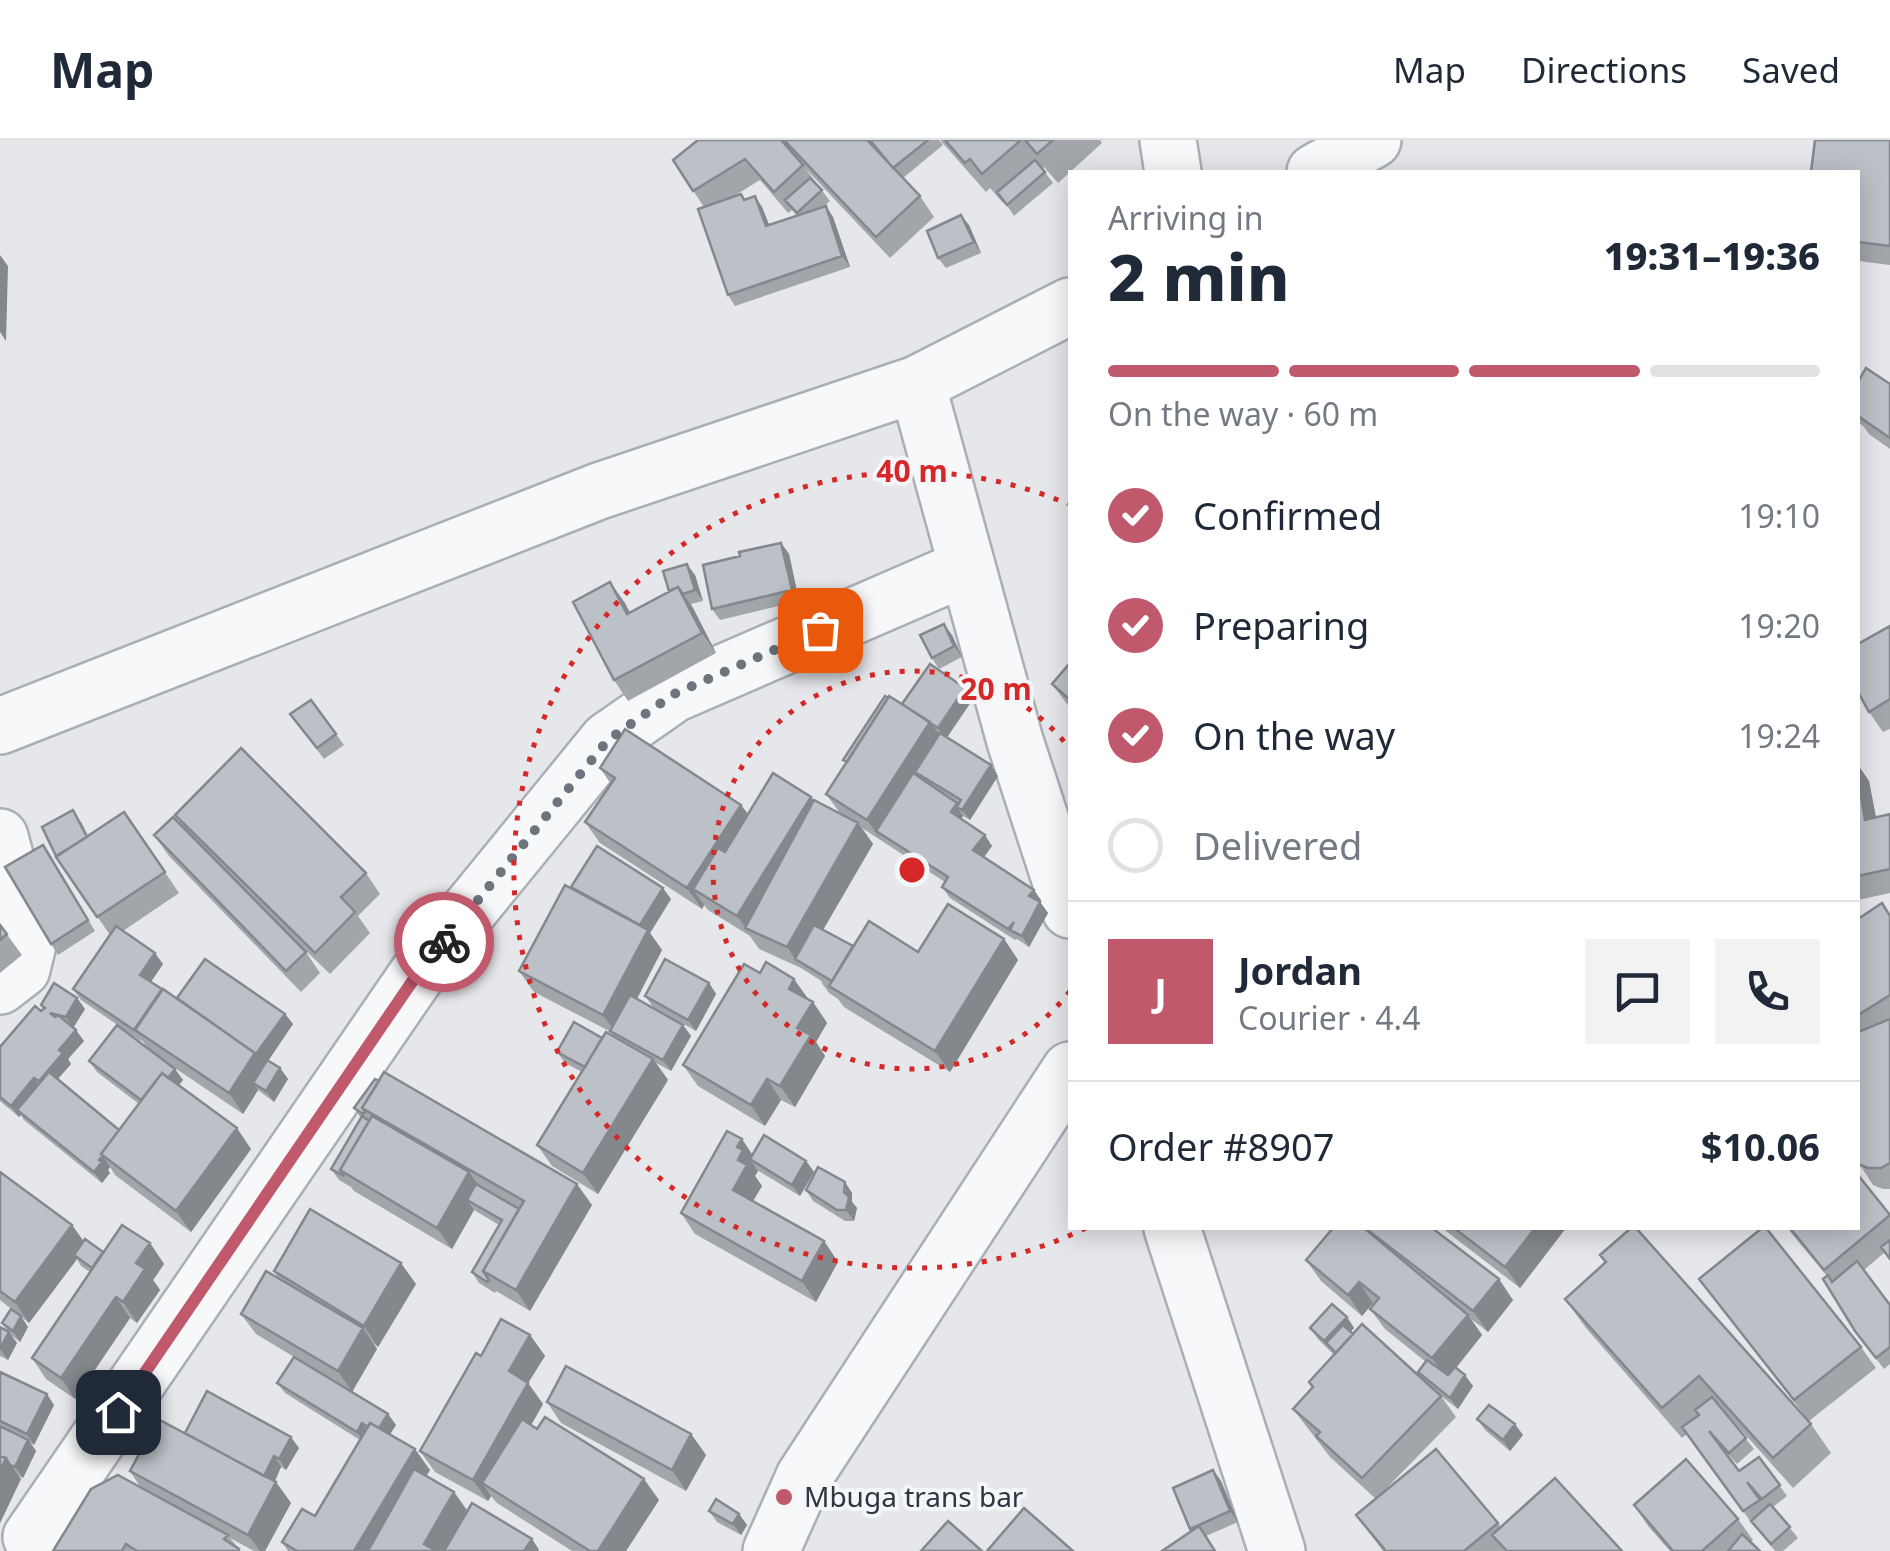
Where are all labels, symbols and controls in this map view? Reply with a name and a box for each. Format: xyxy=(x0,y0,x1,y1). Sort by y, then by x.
text: Map xyxy=(50,37,154,102)
text: Map xyxy=(1393,46,1466,93)
text: Directions xyxy=(1521,46,1687,93)
text: Saved xyxy=(1742,46,1840,93)
text: Arriving in xyxy=(1108,196,1263,239)
text: 19:31–19:36 xyxy=(1604,229,1820,281)
text: 2 min xyxy=(1108,232,1290,320)
text: On the way · 60 m xyxy=(1108,392,1378,435)
text: 40 m xyxy=(876,450,948,491)
icon: check xyxy=(1108,488,1163,543)
text: Confirmed xyxy=(1193,489,1382,541)
text: 19:10 xyxy=(1738,494,1820,537)
pin xyxy=(778,588,863,673)
icon: check xyxy=(1108,598,1163,653)
text: Preparing xyxy=(1193,599,1369,651)
icon: bag xyxy=(793,603,848,658)
text: 19:20 xyxy=(1738,604,1820,647)
text: 20 m xyxy=(960,668,1032,709)
icon: check xyxy=(1108,708,1163,763)
text: On the way xyxy=(1193,709,1395,761)
text: 19:24 xyxy=(1738,714,1820,757)
text: Delivered xyxy=(1193,819,1362,871)
centre of rings xyxy=(894,852,930,888)
courier xyxy=(394,892,494,992)
icon: bike xyxy=(417,915,472,970)
button: chat xyxy=(1585,939,1690,1044)
button: phone xyxy=(1715,939,1820,1044)
text: Jordan xyxy=(1238,944,1362,996)
text: J xyxy=(1154,965,1167,1017)
text: Courier · 4.4 xyxy=(1238,996,1421,1039)
text: Order #8907 xyxy=(1108,1120,1334,1172)
text: $10.06 xyxy=(1701,1120,1820,1172)
pin xyxy=(76,1370,161,1455)
icon: home xyxy=(91,1385,146,1440)
place label: Mbuga trans bar xyxy=(804,1477,1024,1515)
marker: Mbuga trans bar xyxy=(773,1486,795,1508)

